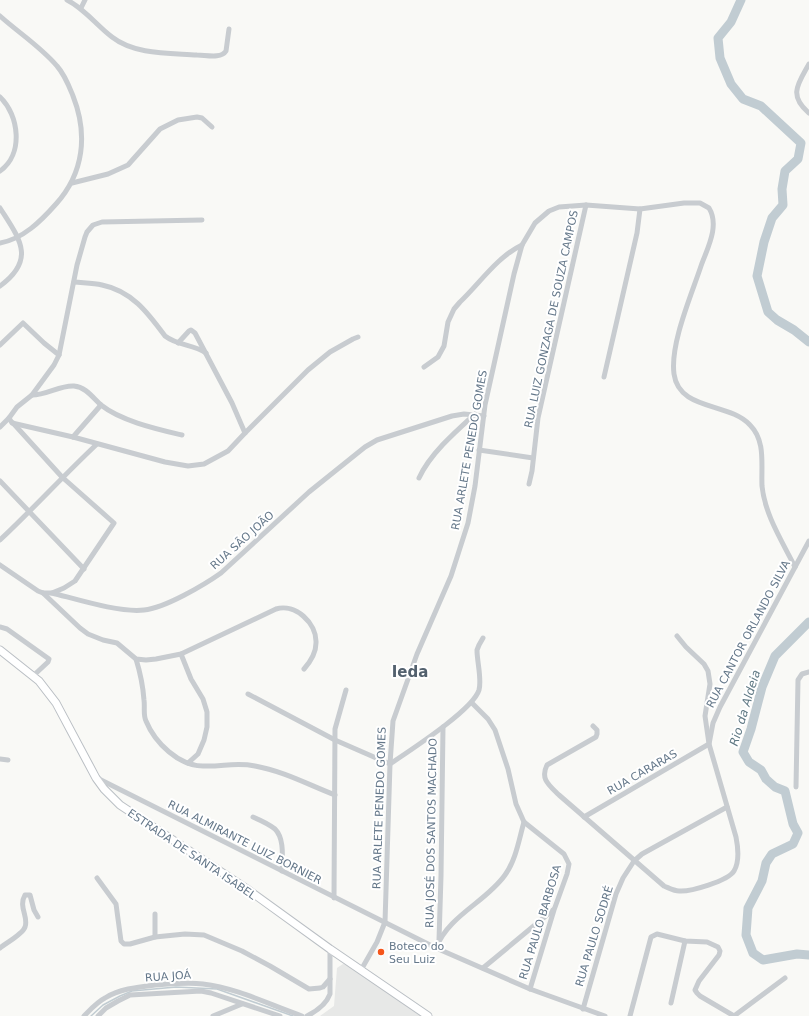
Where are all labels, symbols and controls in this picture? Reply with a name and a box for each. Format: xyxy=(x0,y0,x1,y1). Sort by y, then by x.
street label: RUA LUIZ GONZAGA DE SOUZA CAMPOS xyxy=(522,209,581,429)
street label: RUA ARLETE PENEDO GOMES xyxy=(449,369,490,531)
street label: RUA SÃO JOÃO xyxy=(208,508,277,572)
street label: RUA CANTOR ORLANDO SILVA xyxy=(704,558,793,710)
district label: Ieda xyxy=(392,663,428,681)
water label: Rio da Aldeia xyxy=(727,668,763,748)
street label: RUA ARLETE PENEDO GOMES xyxy=(370,727,389,889)
street label: RUA JOSÉ DOS SANTOS MACHADO xyxy=(423,738,440,928)
street label: RUA CARARAS xyxy=(605,747,679,798)
street label: RUA ALMIRANTE LUIZ BORNIER xyxy=(166,798,324,887)
street label: ESTRADA DE SANTA ISABEL xyxy=(125,807,259,903)
street label: RUA PAULO BARBOSA xyxy=(517,863,564,981)
street label: RUA PAULO SODRÉ xyxy=(573,884,616,988)
place label: Boteco do Seu Luiz xyxy=(389,940,445,966)
marker: Boteco do Seu Luiz xyxy=(376,947,386,957)
street label: RUA JOÁ xyxy=(145,968,192,985)

